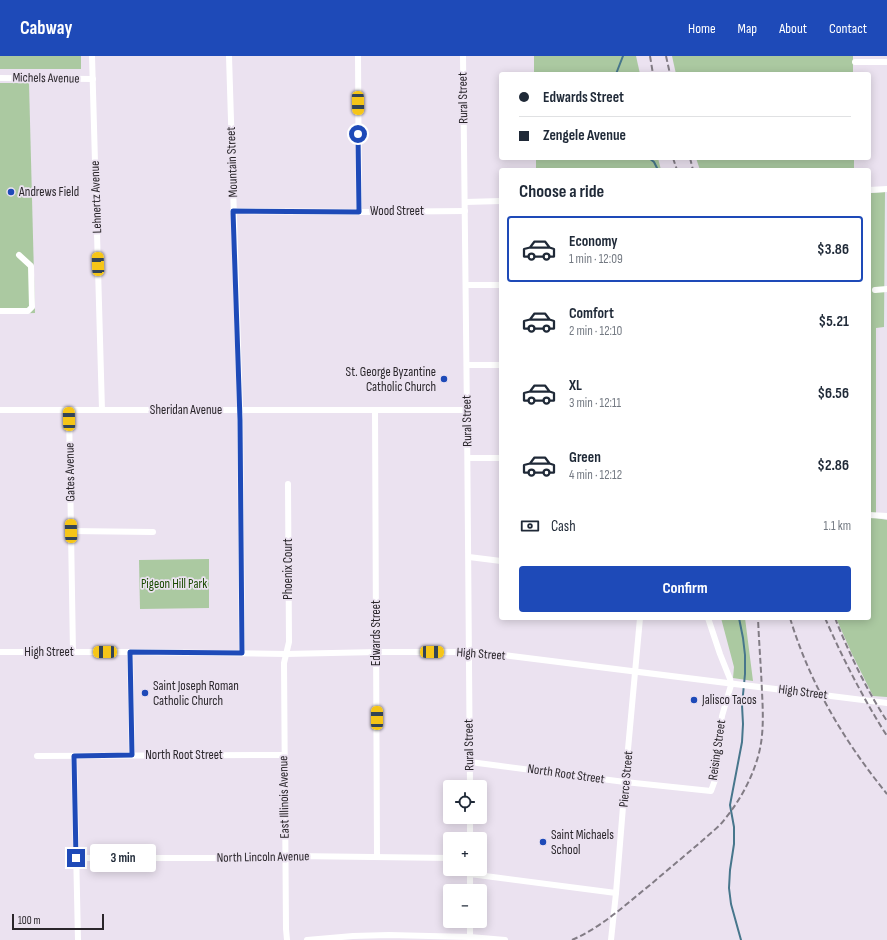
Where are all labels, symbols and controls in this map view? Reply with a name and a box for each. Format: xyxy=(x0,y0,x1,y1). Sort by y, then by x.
text: Cabway xyxy=(20,17,72,40)
text: Home xyxy=(688,20,716,37)
text: Map xyxy=(738,20,757,37)
text: About xyxy=(779,20,807,37)
text: Contact xyxy=(829,20,867,37)
street label: Michels Avenue xyxy=(12,69,80,87)
street label: Rural Street xyxy=(455,72,471,124)
text: Edwards Street xyxy=(543,88,624,107)
car xyxy=(352,91,364,115)
route start xyxy=(349,125,367,143)
street label: Mountain Street xyxy=(223,126,241,198)
text: Zengele Avenue xyxy=(543,126,626,145)
street label: Lehnertz Avenue xyxy=(87,160,105,234)
text: Choose a ride xyxy=(519,181,604,202)
place label: Andrews Field xyxy=(18,184,79,200)
marker: Andrews Field xyxy=(6,187,16,197)
street label: Wood Street xyxy=(370,203,424,219)
icon: car xyxy=(521,231,557,267)
text: Economy xyxy=(569,232,618,251)
text: $3.86 xyxy=(817,240,849,259)
text: 1 min · 12:09 xyxy=(569,251,623,267)
car xyxy=(92,252,104,276)
icon: car xyxy=(521,303,557,339)
text: Comfort xyxy=(569,304,614,323)
text: $5.21 xyxy=(819,312,849,331)
text: 2 min · 12:10 xyxy=(569,323,622,339)
place label: St. George Byzantine Catholic Church xyxy=(346,364,436,395)
marker: St. George Byzantine Catholic Church xyxy=(439,374,449,384)
icon: car xyxy=(521,375,557,411)
text: XL xyxy=(569,376,582,395)
text: $6.56 xyxy=(817,384,849,403)
street label: Rural Street xyxy=(459,395,475,447)
text: 3 min · 12:11 xyxy=(569,395,621,411)
street label: Sheridan Avenue xyxy=(150,402,222,418)
car xyxy=(63,407,75,431)
street label: Gates Avenue xyxy=(61,442,79,502)
icon: car xyxy=(521,447,557,483)
text: Green xyxy=(569,448,601,467)
text: $2.86 xyxy=(817,456,849,475)
text: 4 min · 12:12 xyxy=(569,467,622,483)
icon: cash xyxy=(519,515,541,537)
text: Cash xyxy=(551,517,576,536)
text: 1.1 km xyxy=(824,518,851,534)
car xyxy=(65,519,77,543)
street label: Phoenix Court xyxy=(280,538,296,600)
button: Confirm xyxy=(519,566,851,612)
park label: Pigeon Hill Park xyxy=(141,576,207,592)
street label: Edwards Street xyxy=(368,600,384,666)
street label: High Street xyxy=(24,644,74,660)
street label: High Street xyxy=(456,644,506,664)
car xyxy=(93,646,117,658)
car xyxy=(420,646,444,658)
place label: Saint Joseph Roman Catholic Church xyxy=(153,678,239,709)
street label: High Street xyxy=(778,681,828,703)
marker: Saint Joseph Roman Catholic Church xyxy=(140,688,150,698)
place label: Jalisco Tacos xyxy=(701,692,757,708)
marker: Jalisco Tacos xyxy=(689,695,699,705)
car xyxy=(371,706,383,730)
street label: Rural Street xyxy=(461,719,477,771)
street label: Reising Street xyxy=(705,719,729,781)
street label: North Root Street xyxy=(145,747,223,763)
street label: Pierce Street xyxy=(616,750,636,808)
street label: East Illinois Avenue xyxy=(275,755,293,839)
street label: North Root Street xyxy=(526,761,606,787)
map controls xyxy=(443,780,487,928)
button: locate xyxy=(443,780,487,824)
place label: Saint Michaels School xyxy=(551,827,614,858)
button: + xyxy=(443,832,487,876)
marker: Saint Michaels School xyxy=(538,837,548,847)
callout: 3 min xyxy=(90,844,156,872)
street label: North Lincoln Avenue xyxy=(217,848,309,866)
route end xyxy=(67,849,85,867)
text: 3 min xyxy=(111,850,135,866)
button: − xyxy=(443,884,487,928)
scale bar xyxy=(12,912,104,931)
text: 100 m xyxy=(18,914,40,927)

